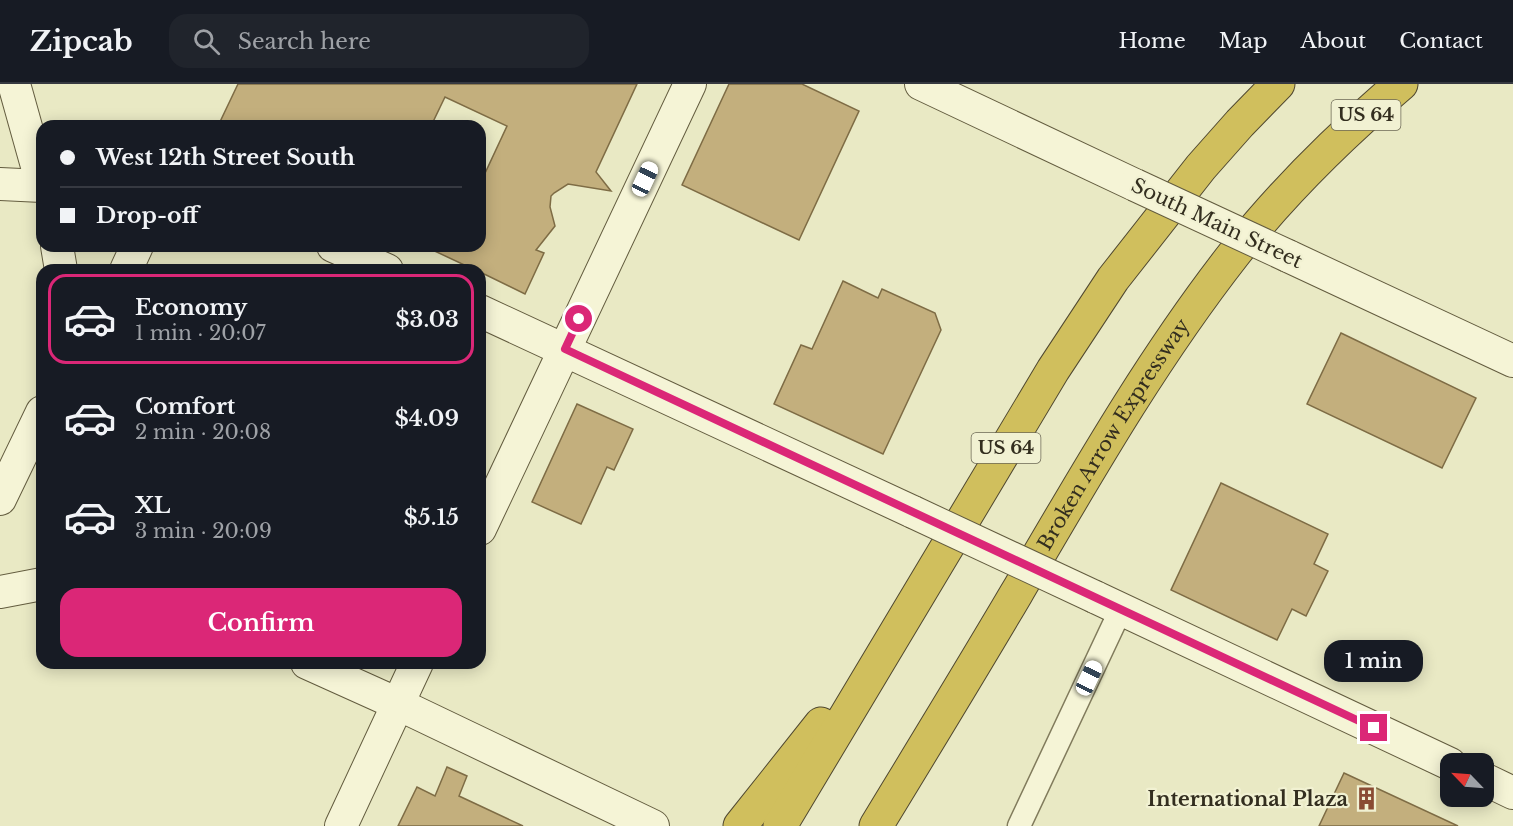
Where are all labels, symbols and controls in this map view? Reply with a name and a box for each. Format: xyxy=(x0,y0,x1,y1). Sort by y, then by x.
search box xyxy=(169,14,589,68)
text: Zipcab xyxy=(30,24,133,59)
icon: search xyxy=(190,25,223,58)
text: Search here xyxy=(238,28,371,55)
text: Home xyxy=(1119,28,1186,54)
text: Map xyxy=(1219,28,1267,54)
text: About xyxy=(1300,28,1366,54)
text: Contact xyxy=(1399,28,1483,54)
road number: US 64 xyxy=(1332,100,1400,130)
text: West 12th Street South xyxy=(96,144,355,171)
car xyxy=(629,159,661,199)
street label: South Main Street xyxy=(1128,173,1307,273)
text: Drop-off xyxy=(96,202,198,229)
icon: car xyxy=(63,292,117,346)
text: Economy xyxy=(135,294,247,321)
route start xyxy=(565,305,592,332)
text: $3.03 xyxy=(396,306,459,333)
street label: Broken Arrow Expressway xyxy=(1032,314,1195,554)
text: 1 min · 20:07 xyxy=(135,321,266,345)
icon: car xyxy=(63,391,117,445)
text: Comfort xyxy=(135,393,235,420)
text: $4.09 xyxy=(395,405,459,432)
text: 2 min · 20:08 xyxy=(135,420,271,444)
road number: US 64 xyxy=(972,433,1040,463)
icon: car xyxy=(63,490,117,544)
text: XL xyxy=(135,492,170,519)
text: $5.15 xyxy=(404,504,459,531)
text: 3 min · 20:09 xyxy=(135,519,272,543)
button: Confirm xyxy=(60,588,462,657)
callout: 1 min xyxy=(1324,641,1424,683)
text: 1 min xyxy=(1345,649,1402,673)
car xyxy=(1073,658,1105,698)
route end xyxy=(1360,714,1387,741)
north arrow xyxy=(1440,753,1494,807)
map controls xyxy=(1440,753,1494,807)
building icon: International Plaza xyxy=(1353,786,1379,812)
place label: International Plaza xyxy=(1147,787,1349,811)

